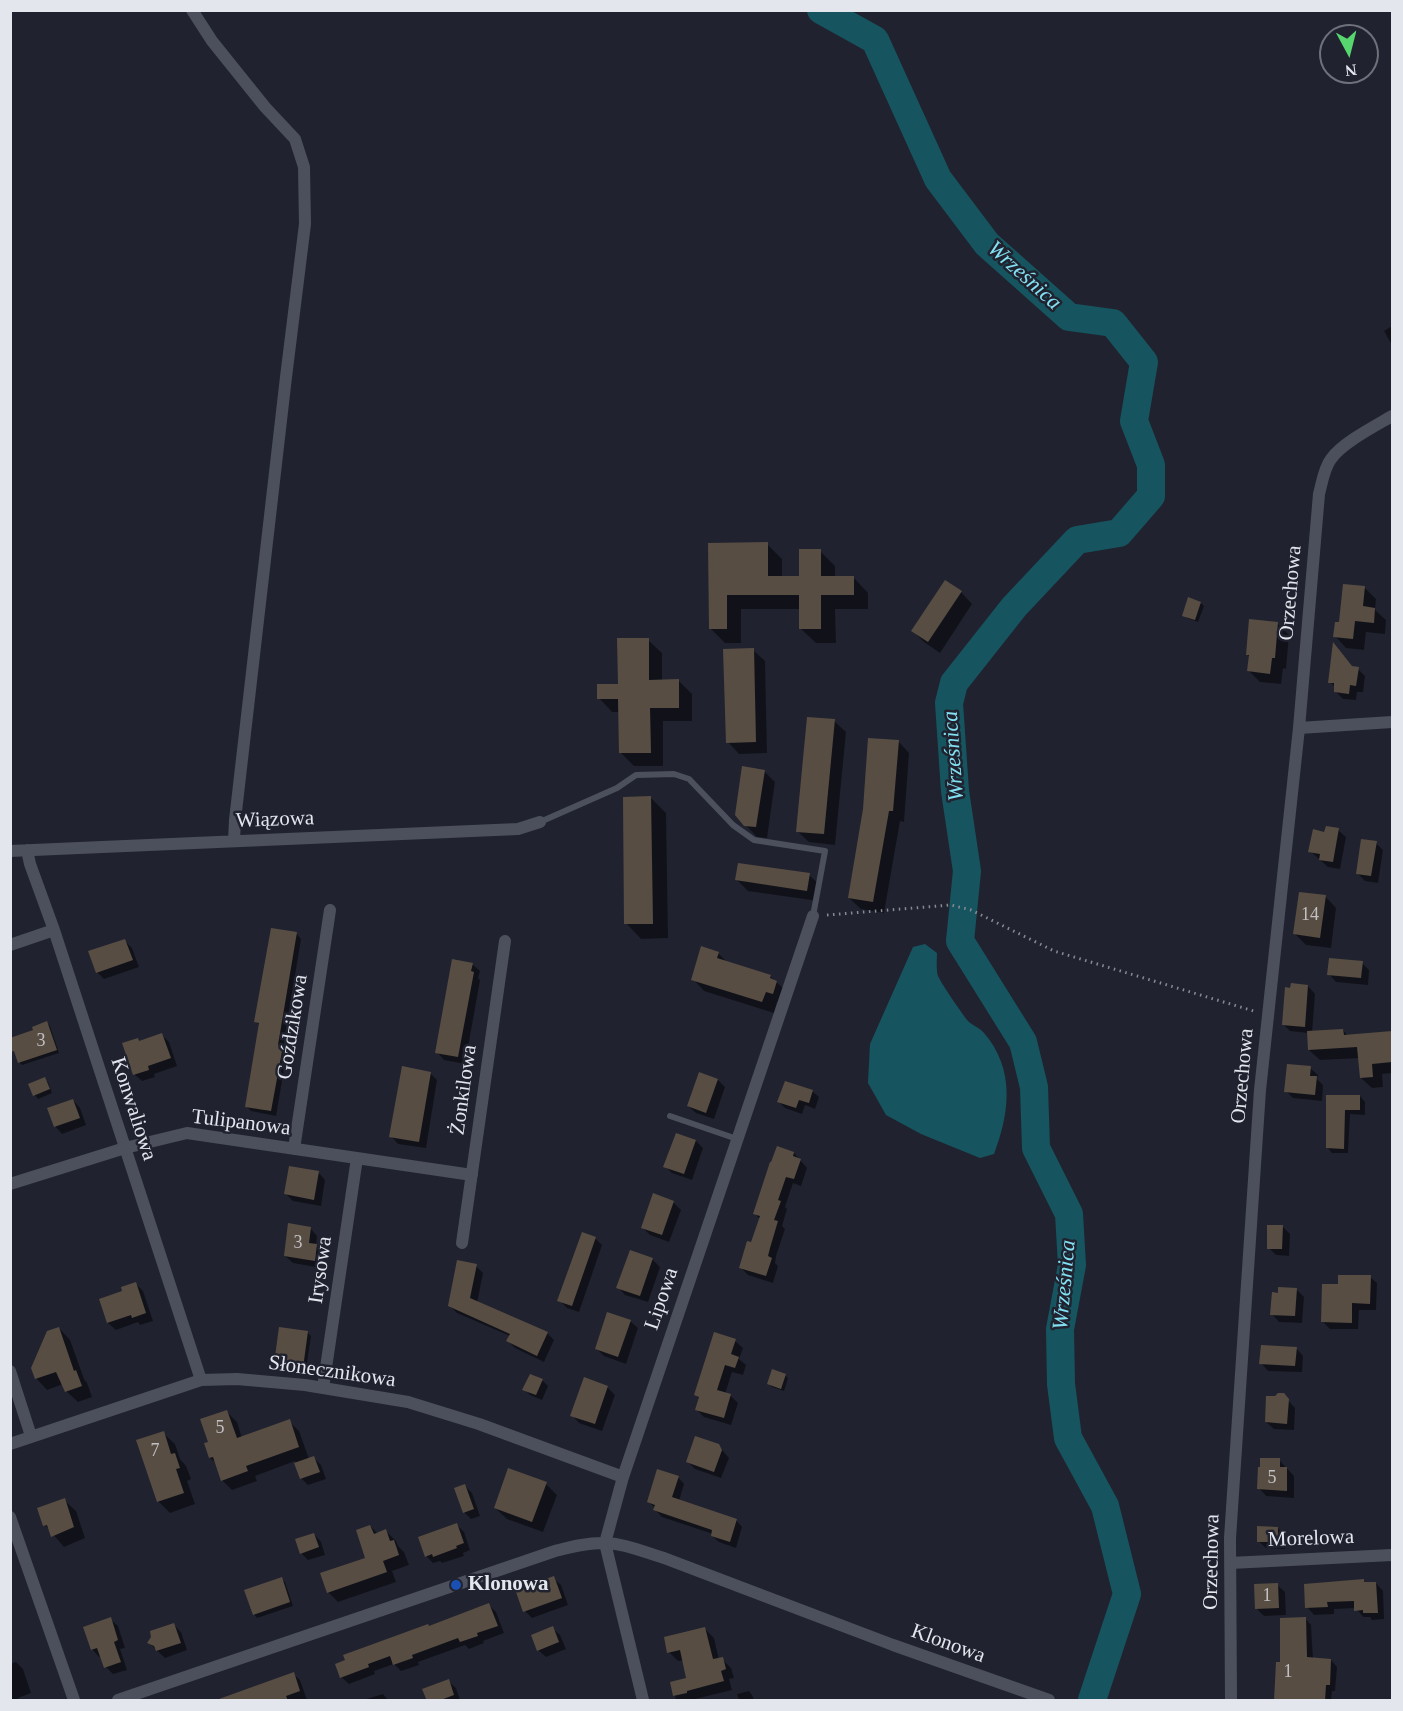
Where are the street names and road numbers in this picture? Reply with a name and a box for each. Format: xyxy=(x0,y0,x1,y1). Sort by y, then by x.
street label: Orzechowa xyxy=(1274,544,1308,642)
street label: Wiązowa xyxy=(235,806,315,834)
street label: Goździkowa xyxy=(272,973,314,1081)
street label: Orzechowa xyxy=(1226,1027,1260,1125)
street label: Żonkilowa xyxy=(445,1043,483,1137)
street label: Konwaliowa xyxy=(104,1054,162,1164)
street label: Tulipanowa xyxy=(190,1104,292,1142)
street label: Irysowa xyxy=(304,1235,338,1305)
street label: Lipowa xyxy=(640,1265,684,1333)
street label: Słonecznikowa xyxy=(267,1351,397,1393)
street label: Orzechowa xyxy=(1199,1514,1225,1610)
street label: Morelowa xyxy=(1267,1525,1355,1553)
street label: Klonowa xyxy=(908,1619,988,1669)

